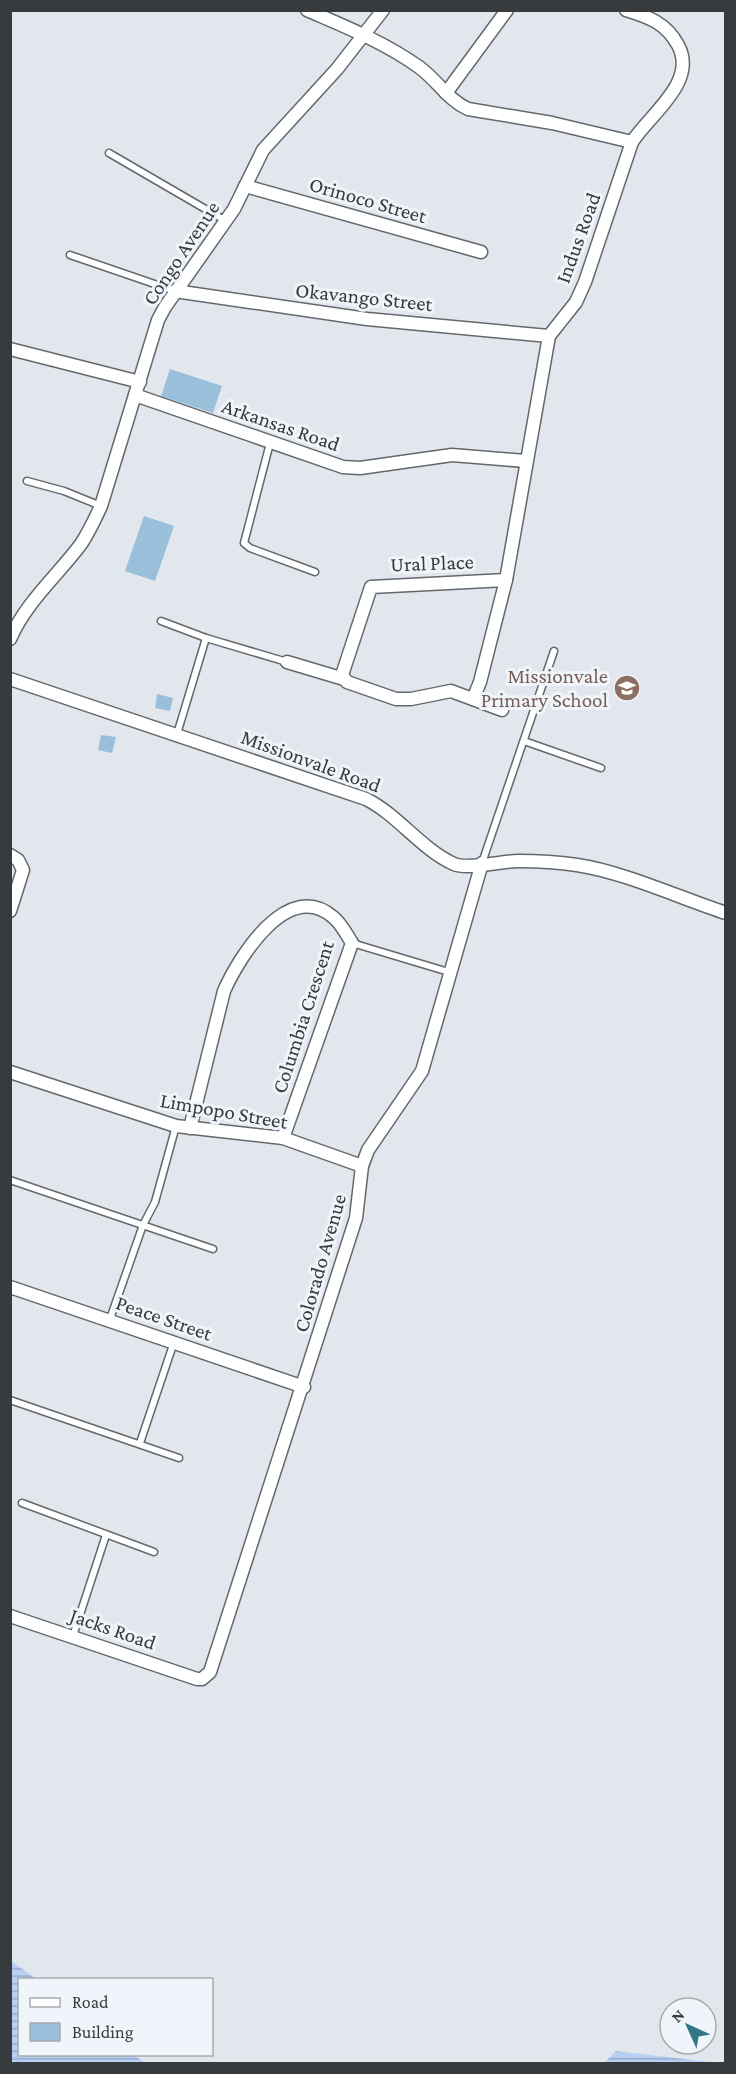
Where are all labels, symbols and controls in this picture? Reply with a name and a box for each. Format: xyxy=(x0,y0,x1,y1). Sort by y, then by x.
street label: Orinoco Street xyxy=(307,172,430,228)
street label: Indus Road xyxy=(551,189,605,287)
street label: Congo Avenue xyxy=(137,196,225,310)
street label: Okavango Street xyxy=(294,278,435,316)
street label: Arkansas Road xyxy=(219,394,343,456)
street label: Ural Place xyxy=(390,550,474,576)
place label: Missionvale Primary School xyxy=(481,664,608,712)
school or university icon: Missionvale Primary School xyxy=(612,673,642,703)
street label: Missionvale Road xyxy=(238,725,384,797)
street label: Columbia Crescent xyxy=(267,937,339,1096)
street label: Limpopo Street xyxy=(158,1088,291,1134)
street label: Colorado Avenue xyxy=(289,1191,351,1335)
street label: Peace Street xyxy=(113,1290,216,1346)
street label: Jacks Road xyxy=(65,1602,159,1655)
legend xyxy=(18,1978,213,2056)
text: Road xyxy=(72,1992,109,2012)
north arrow xyxy=(658,1996,718,2056)
text: N xyxy=(668,2006,688,2026)
text: Building xyxy=(72,2022,134,2042)

